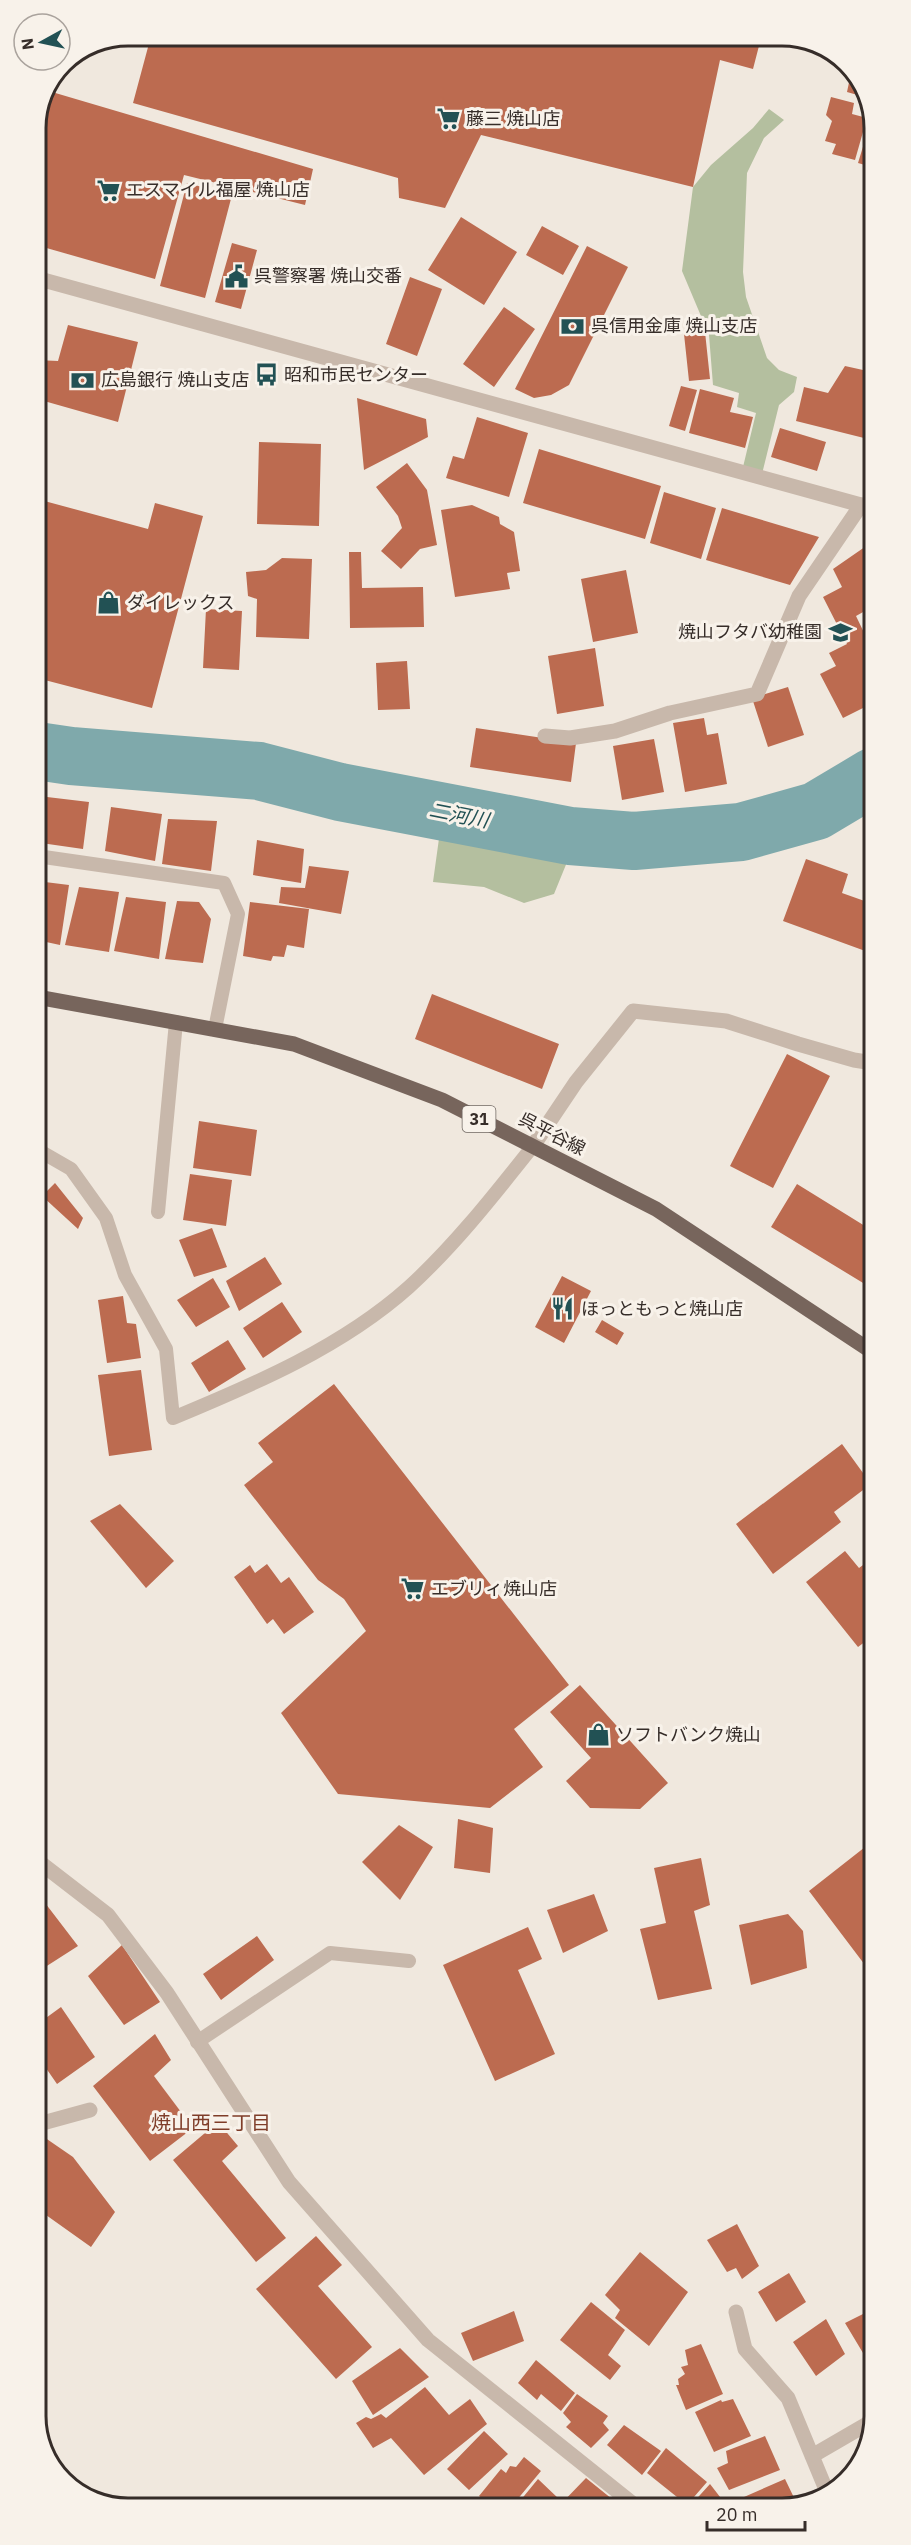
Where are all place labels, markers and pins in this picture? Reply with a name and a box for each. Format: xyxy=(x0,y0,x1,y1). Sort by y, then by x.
supermarket icon: 藤三 焼山店 xyxy=(435,106,461,132)
place label: 藤三 焼山店 xyxy=(466,107,560,130)
supermarket icon: エスマイル福屋 焼山店 xyxy=(95,177,121,203)
place label: エスマイル福屋 焼山店 xyxy=(126,178,310,201)
public building icon: 呉警察署 焼山交番 xyxy=(223,263,249,289)
place label: 呉警察署 焼山交番 xyxy=(254,264,402,287)
bank icon: 呉信用金庫 焼山支店 xyxy=(560,313,586,339)
place label: 呉信用金庫 焼山支店 xyxy=(591,314,757,337)
bus stop icon: 昭和市民センター xyxy=(253,362,279,388)
place label: 昭和市民センター xyxy=(284,363,428,386)
bank icon: 広島銀行 焼山支店 xyxy=(70,367,96,393)
place label: 広島銀行 焼山支店 xyxy=(101,368,249,391)
shop icon: ダイレックス xyxy=(96,590,122,616)
place label: ダイレックス xyxy=(127,591,234,614)
school or university icon: 焼山フタバ幼稚園 xyxy=(827,619,853,645)
place label: 焼山フタバ幼稚園 xyxy=(678,620,822,643)
restaurant icon: ほっともっと焼山店 xyxy=(550,1296,576,1322)
place label: ほっともっと焼山店 xyxy=(581,1297,743,1320)
supermarket icon: エブリィ焼山店 xyxy=(400,1576,426,1602)
place label: エブリィ焼山店 xyxy=(431,1577,557,1600)
shop icon: ソフトバンク焼山 xyxy=(585,1722,611,1748)
place label: ソフトバンク焼山 xyxy=(616,1723,761,1746)

